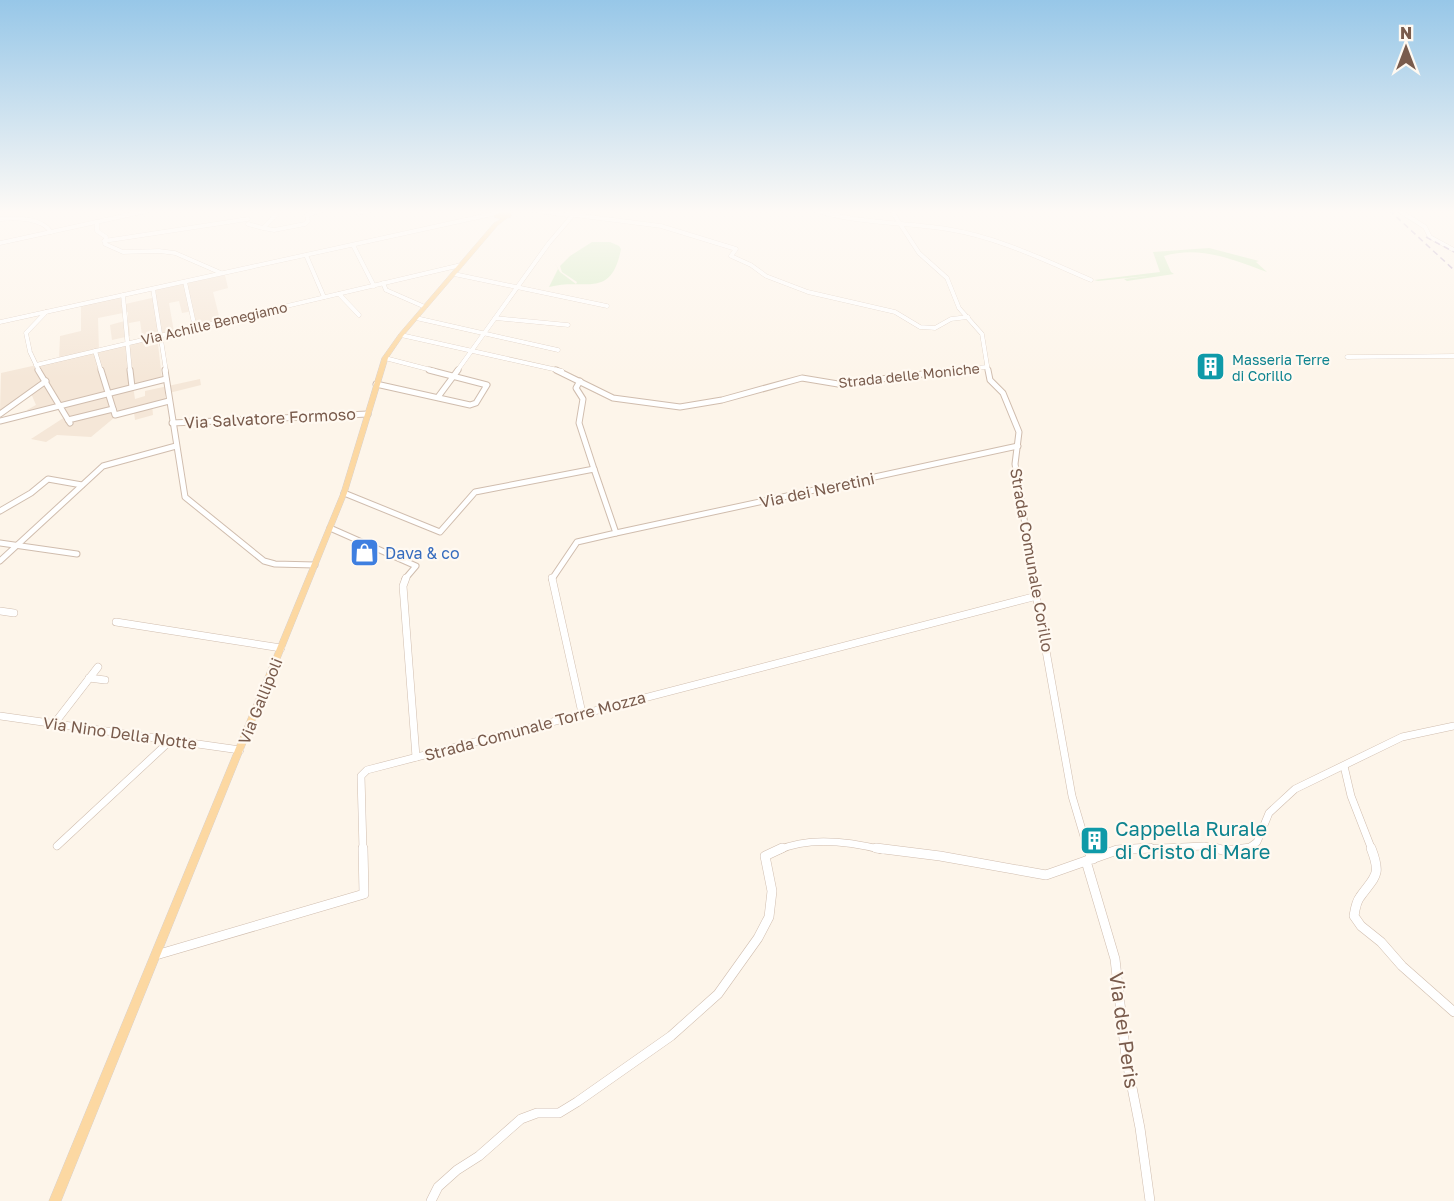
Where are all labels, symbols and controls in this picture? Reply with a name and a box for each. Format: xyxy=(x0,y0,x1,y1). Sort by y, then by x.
north arrow xyxy=(1376,18,1436,78)
text: N xyxy=(1400,23,1412,43)
street label: Via Achille Benegiamo xyxy=(139,298,289,348)
building icon: Masseria Terre di Corillo xyxy=(1195,351,1227,383)
place label: Masseria Terre di Corillo xyxy=(1232,351,1330,384)
street label: Strada delle Moniche xyxy=(838,359,980,391)
street label: Via Salvatore Formoso xyxy=(184,404,356,432)
street label: Strada Comunale Corillo xyxy=(1006,466,1058,654)
street label: Via dei Neretini xyxy=(758,468,876,512)
shop icon: Dava & co xyxy=(348,537,380,569)
place label: Dava & co xyxy=(385,543,459,563)
street label: Via Gallipoli xyxy=(234,655,286,747)
street label: Strada Comunale Torre Mozza xyxy=(422,687,648,765)
street label: Via Nino Della Notte xyxy=(42,712,198,754)
place label: Cappella Rurale di Cristo di Mare xyxy=(1115,816,1270,863)
building icon: Cappella Rurale di Cristo di Mare xyxy=(1078,824,1110,856)
street label: Via dei Peris xyxy=(1105,970,1145,1090)

